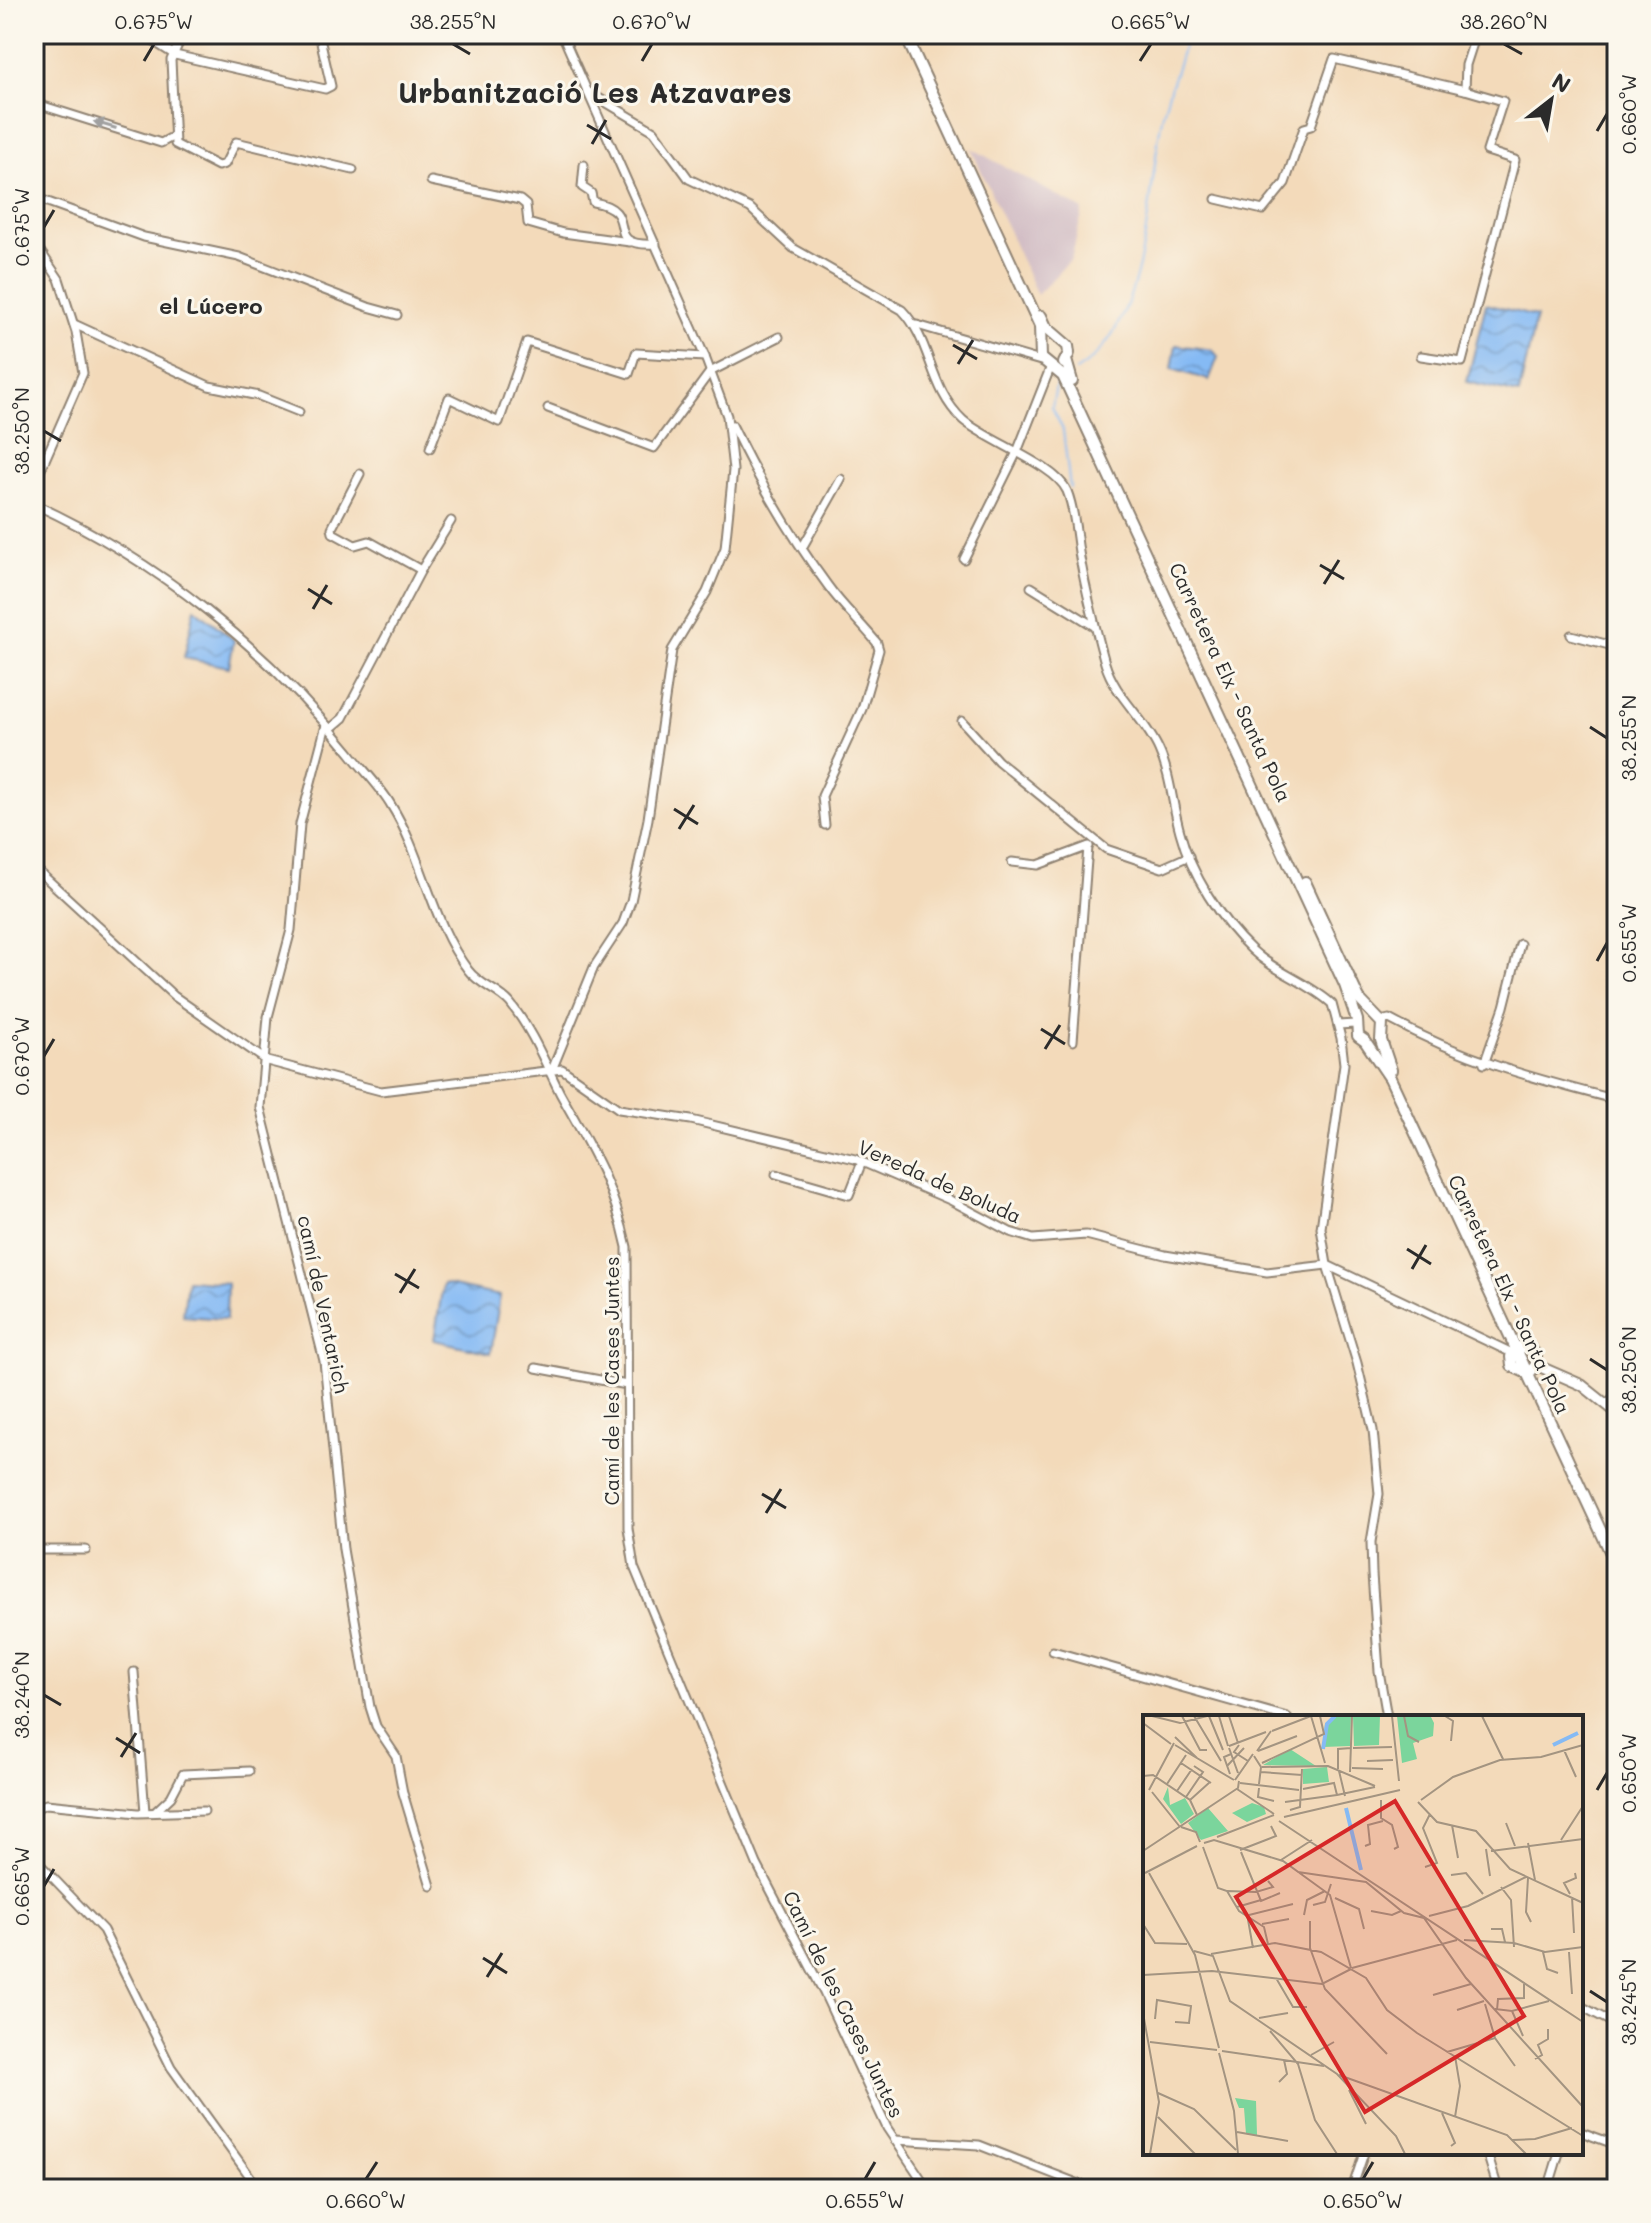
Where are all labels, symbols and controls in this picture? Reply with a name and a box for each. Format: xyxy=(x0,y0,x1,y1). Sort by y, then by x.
text: 0.675°W xyxy=(115,8,193,34)
text: 38.255°N xyxy=(410,8,496,34)
text: 0.670°W xyxy=(612,8,692,34)
text: 0.665°W xyxy=(1111,8,1191,34)
text: 38.260°N xyxy=(1460,8,1548,34)
north arrow xyxy=(1511,60,1591,140)
text: N xyxy=(1547,66,1576,99)
district label: Urbanització Les Atzavares xyxy=(398,74,792,110)
text: 0.660°W xyxy=(1615,74,1641,154)
one-way arrow xyxy=(92,118,116,131)
text: 0.675°W xyxy=(8,188,34,266)
district label: el Lúcero xyxy=(159,291,263,320)
text: 38.250°N xyxy=(8,387,34,475)
street label: Carretera Elx - Santa Pola xyxy=(1164,558,1298,806)
text: 38.255°N xyxy=(1615,695,1641,781)
text: 0.655°W xyxy=(1615,904,1641,982)
text: 0.670°W xyxy=(8,1016,34,1096)
street label: Vereda de Boluda xyxy=(854,1133,1026,1229)
street label: Carretera Elx - Santa Pola xyxy=(1443,1170,1577,1418)
street label: camí de Ventarich xyxy=(292,1213,356,1395)
street label: Camí de les Cases Juntes xyxy=(598,1256,624,1506)
text: 38.250°N xyxy=(1615,1326,1641,1414)
text: 38.240°N xyxy=(8,1651,34,1739)
inset map xyxy=(1143,1715,1583,2155)
text: 0.650°W xyxy=(1615,1733,1641,1813)
text: 0.665°W xyxy=(8,1846,34,1926)
street label: Camí de les Cases Juntes xyxy=(778,1886,910,2122)
text: 38.245°N xyxy=(1615,1959,1641,2045)
text: 0.660°W xyxy=(326,2187,406,2213)
text: 0.655°W xyxy=(826,2187,904,2213)
text: 0.650°W xyxy=(1323,2187,1403,2213)

